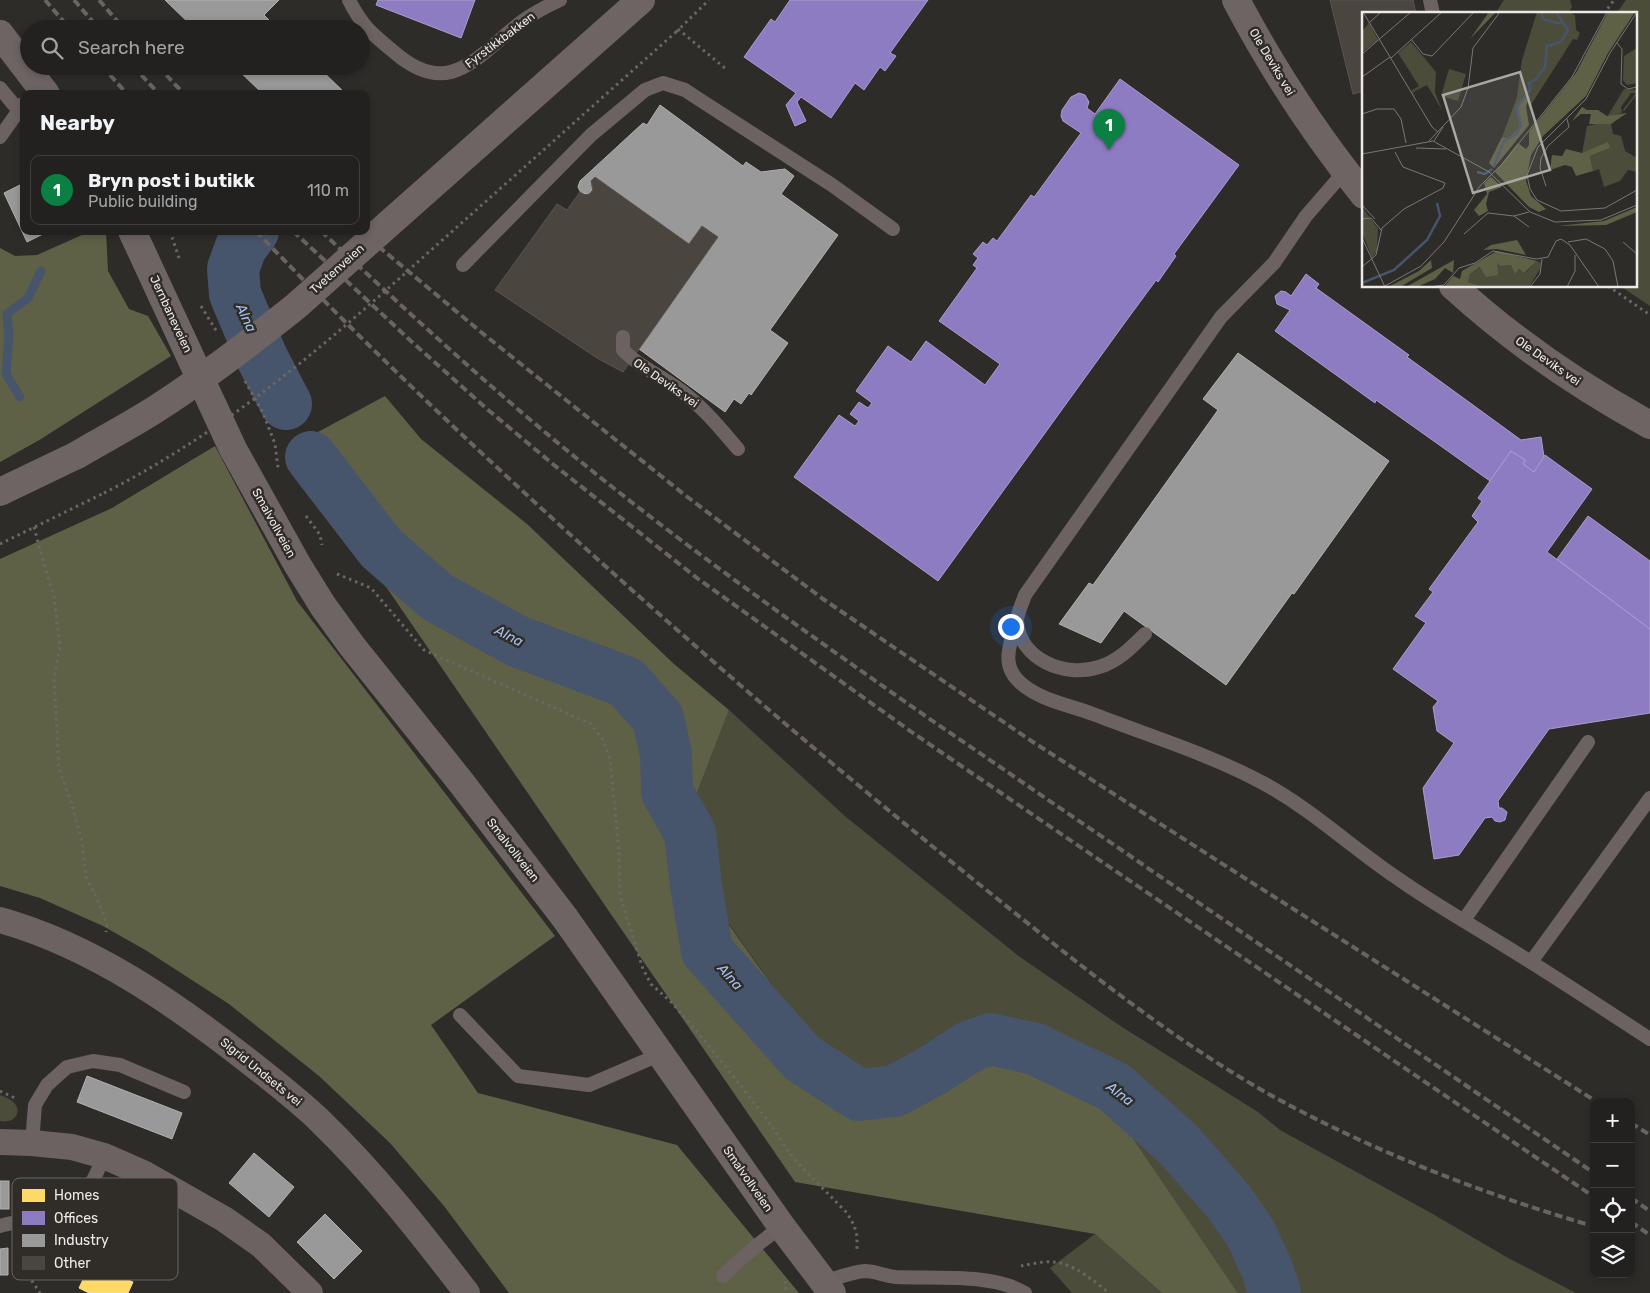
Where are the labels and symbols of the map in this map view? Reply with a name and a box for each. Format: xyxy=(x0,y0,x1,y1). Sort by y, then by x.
street label: Fyrstikkbakken xyxy=(462,9,538,71)
inset map xyxy=(1362,12,1638,288)
street label: Ole Deviks vei xyxy=(1246,26,1298,98)
pin: 1 xyxy=(1093,109,1125,150)
street label: Tvetenveien xyxy=(307,241,367,297)
street label: Jernbaneveien xyxy=(147,273,195,355)
water label: Alna xyxy=(232,300,260,335)
street label: Ole Deviks vei xyxy=(1513,333,1583,389)
street label: Ole Deviks vei xyxy=(631,355,701,411)
street label: Smalvollveien xyxy=(249,486,299,560)
your location xyxy=(998,614,1024,640)
water label: Alna xyxy=(491,621,526,650)
street label: Smalvollveien xyxy=(484,815,542,885)
water label: Alna xyxy=(713,960,746,994)
street label: Sigrid Undsets vei xyxy=(218,1035,304,1109)
water label: Alna xyxy=(1102,1078,1137,1110)
street label: Smalvollveien xyxy=(720,1144,776,1214)
legend xyxy=(12,1178,178,1280)
text: Homes xyxy=(54,1187,99,1204)
text: Offices xyxy=(54,1210,98,1227)
text: Industry xyxy=(54,1232,109,1249)
text: Other xyxy=(54,1255,91,1272)

